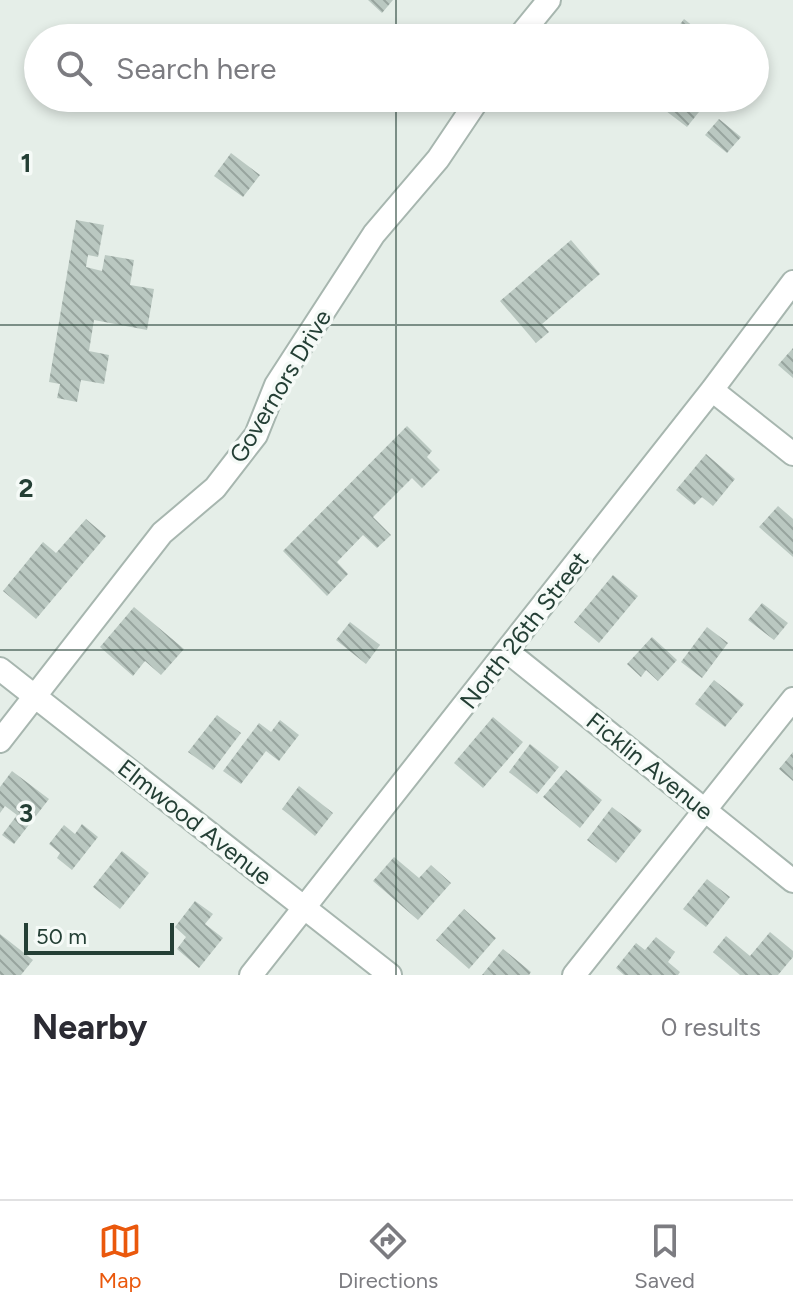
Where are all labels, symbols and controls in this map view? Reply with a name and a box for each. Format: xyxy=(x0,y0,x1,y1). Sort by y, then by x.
search box xyxy=(24,24,769,112)
icon: search xyxy=(52,46,96,90)
text: Search here xyxy=(116,50,276,87)
text: 1 xyxy=(21,147,31,179)
street label: Governors Drive xyxy=(223,304,337,468)
text: 2 xyxy=(18,472,34,504)
street label: North 26th Street xyxy=(454,546,594,714)
street label: Ficklin Avenue xyxy=(581,706,719,826)
street label: Elmwood Avenue xyxy=(112,753,278,891)
text: 3 xyxy=(19,797,33,829)
scale bar xyxy=(24,919,174,955)
text: 50 m xyxy=(36,923,87,950)
text: Nearby xyxy=(32,1007,147,1048)
text: 0 results xyxy=(661,1011,761,1043)
tab: Map xyxy=(98,1219,142,1294)
tab: Directions xyxy=(338,1219,438,1294)
tab: Saved xyxy=(634,1219,695,1294)

